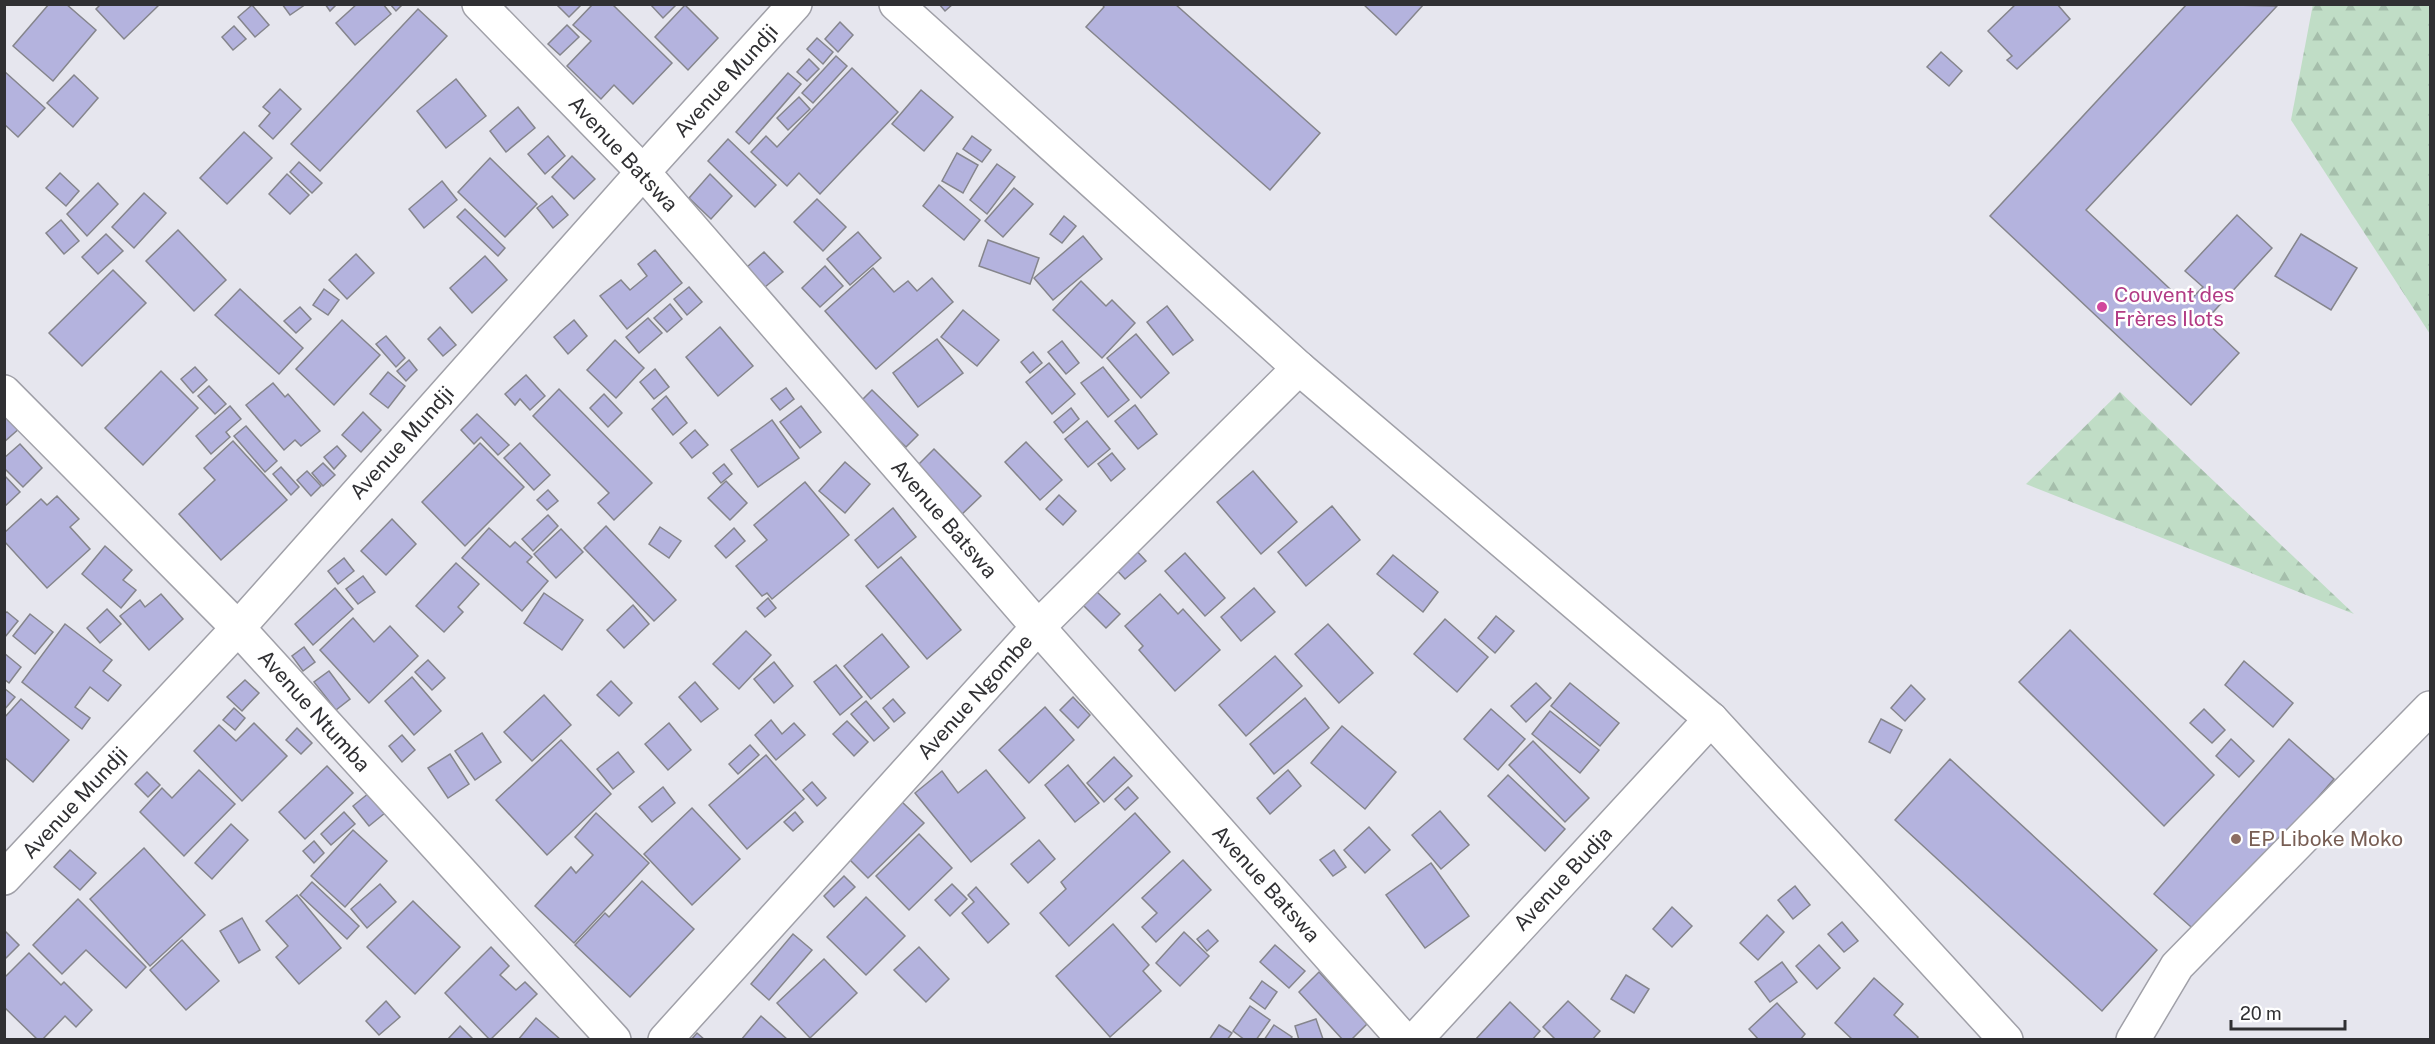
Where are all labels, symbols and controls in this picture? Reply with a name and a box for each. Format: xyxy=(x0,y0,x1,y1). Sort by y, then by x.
street label: Avenue Mundji xyxy=(668,19,783,142)
street label: Avenue Batswa xyxy=(563,91,683,217)
place label: Couvent des Frères Ilots xyxy=(2114,282,2234,331)
marker: Couvent des Frères Ilots xyxy=(2095,300,2109,314)
street label: Avenue Mundji xyxy=(344,381,459,504)
street label: Avenue Batswa xyxy=(886,454,1003,583)
street label: Avenue Ngombe xyxy=(912,629,1037,764)
street label: Avenue Ntumba xyxy=(253,645,376,777)
street label: Avenue Mundji xyxy=(17,742,133,864)
street label: Avenue Batswa xyxy=(1207,820,1325,947)
street label: Avenue Budja xyxy=(1508,821,1617,936)
place label: EP Liboke Moko xyxy=(2248,826,2403,851)
marker: EP Liboke Moko xyxy=(2229,832,2243,846)
scale bar xyxy=(2231,993,2345,1031)
text: 20 m xyxy=(2240,1003,2282,1024)

